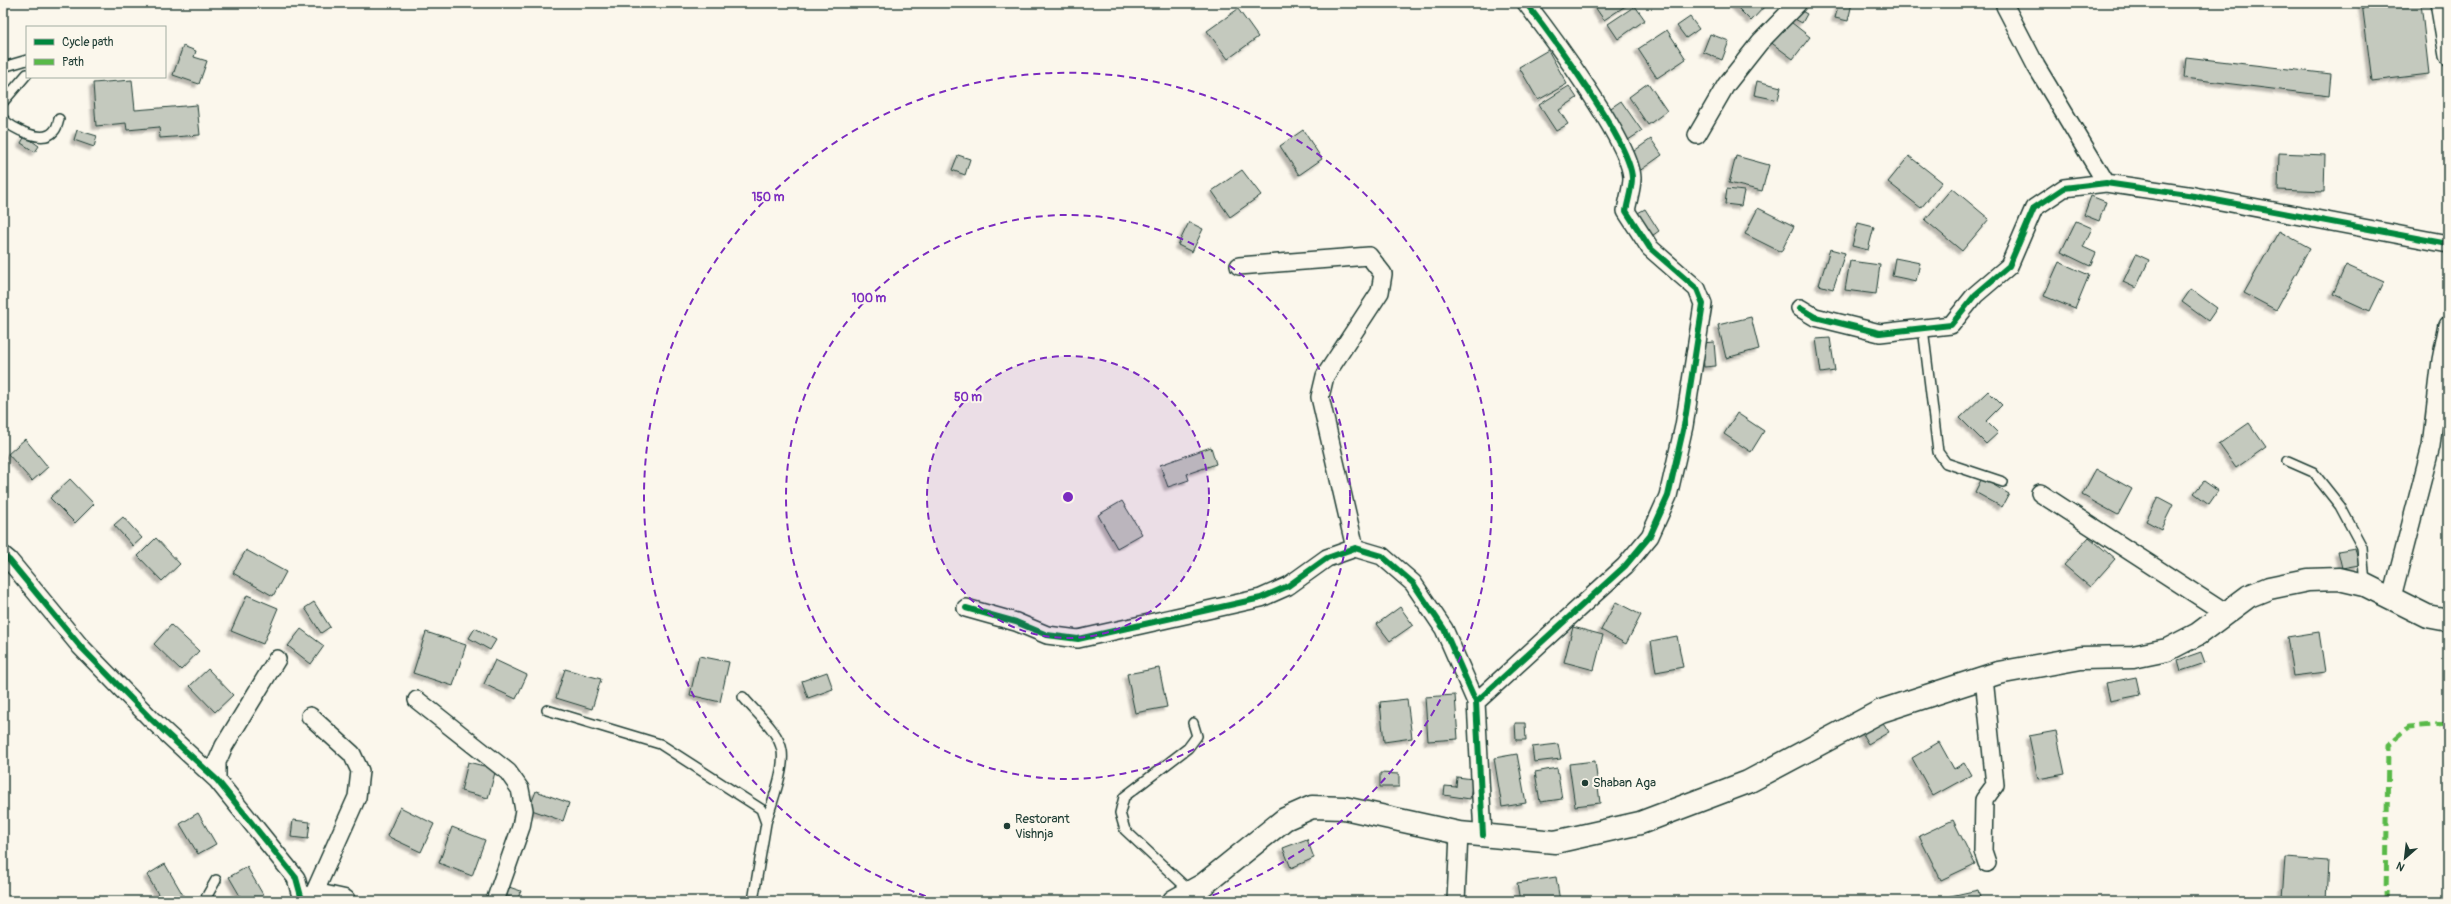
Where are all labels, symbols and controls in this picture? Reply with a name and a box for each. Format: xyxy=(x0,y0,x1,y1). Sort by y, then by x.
legend xyxy=(26,26,166,78)
text: Cycle path xyxy=(62,35,114,50)
text: Path xyxy=(62,55,84,70)
text: 150 m xyxy=(752,190,785,205)
text: 100 m xyxy=(852,291,887,306)
text: 50 m xyxy=(954,390,982,405)
centre of rings xyxy=(1061,490,1075,504)
place label: Shaban Aga xyxy=(1593,775,1656,791)
marker: Shaban Aga xyxy=(1580,778,1590,788)
place label: Restorant Vishnja xyxy=(1015,811,1070,842)
marker: Restorant Vishnja xyxy=(1002,821,1012,831)
north arrow xyxy=(2385,838,2425,878)
text: N xyxy=(2394,859,2407,874)

